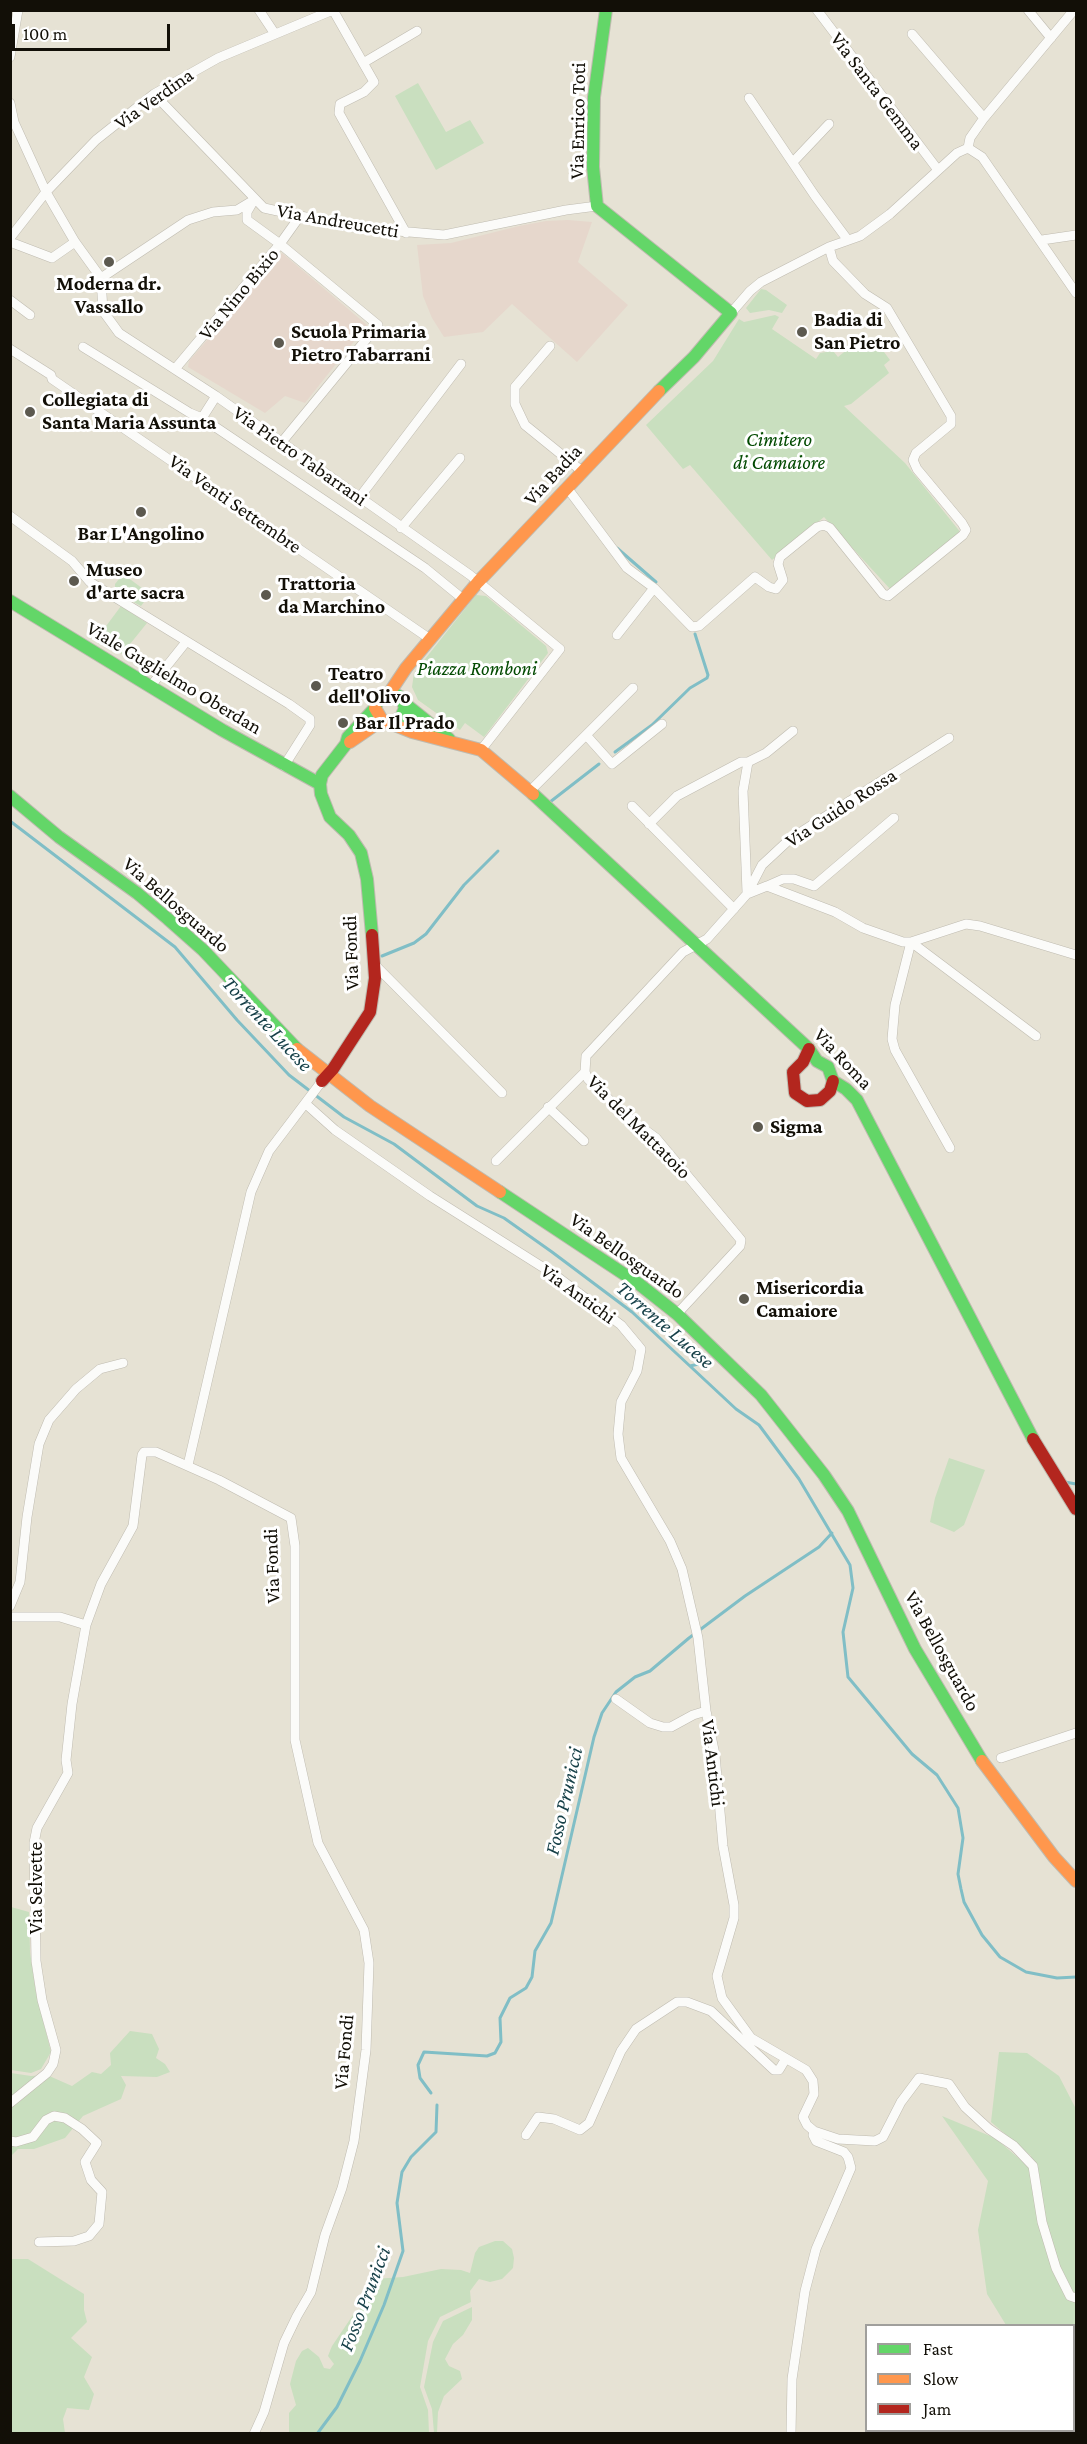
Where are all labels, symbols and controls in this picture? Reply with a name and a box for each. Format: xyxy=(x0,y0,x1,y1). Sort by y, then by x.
scale bar xyxy=(15,12,172,50)
text: 100 m xyxy=(23,24,67,44)
street label: Via Santa Gemma xyxy=(825,27,929,155)
street label: Via Enrico Toti xyxy=(565,62,591,180)
street label: Via Verdina xyxy=(110,63,198,135)
street label: Via Andreucetti xyxy=(275,198,401,244)
street label: Via Nino Bixio xyxy=(194,243,284,345)
marker: Moderna dr. Vassallo xyxy=(102,255,116,269)
place label: Moderna dr. Vassallo xyxy=(56,272,162,319)
place label: Badia di San Pietro xyxy=(814,308,900,355)
place label: Scuola Primaria Pietro Tabarrani xyxy=(291,320,430,367)
marker: Badia di San Pietro xyxy=(795,325,809,339)
marker: Scuola Primaria Pietro Tabarrani xyxy=(272,336,286,350)
place label: Collegiata di Santa Maria Assunta xyxy=(42,388,216,435)
street label: Via Pietro Tabarrani xyxy=(228,401,372,511)
marker: Collegiata di Santa Maria Assunta xyxy=(23,405,37,419)
park label: Cimitero di Camaiore xyxy=(733,428,825,475)
street label: Via Badia xyxy=(519,440,587,510)
street label: Via Venti Settembre xyxy=(164,449,306,559)
marker: Bar L'Angolino xyxy=(134,505,148,519)
place label: Bar L'Angolino xyxy=(78,522,204,546)
place label: Museo d'arte sacra xyxy=(86,558,185,605)
place label: Trattoria da Marchino xyxy=(278,572,385,619)
marker: Museo d'arte sacra xyxy=(67,574,81,588)
marker: Trattoria da Marchino xyxy=(259,588,273,602)
street label: Viale Guglielmo Oberdan xyxy=(82,616,266,740)
park label: Piazza Romboni xyxy=(417,657,537,681)
place label: Teatro dell'Olivo xyxy=(328,662,411,709)
marker: Teatro dell'Olivo xyxy=(309,679,323,693)
place label: Bar Il Prado xyxy=(355,711,455,735)
marker: Bar Il Prado xyxy=(336,716,350,730)
street label: Via Guido Rossa xyxy=(781,763,901,853)
street label: Via Bellosguardo xyxy=(118,852,234,958)
street label: Via Fondi xyxy=(338,915,364,991)
water label: Torrente Lucese xyxy=(216,971,318,1077)
street label: Via Roma xyxy=(809,1023,877,1095)
street label: Via del Mattatoio xyxy=(582,1070,696,1184)
place label: Sigma xyxy=(770,1115,823,1139)
marker: Sigma xyxy=(751,1120,765,1134)
street label: Via Bellosguardo xyxy=(565,1208,689,1304)
street label: Via Antichi xyxy=(536,1259,620,1329)
water label: Torrente Lucese xyxy=(611,1276,719,1374)
place label: Misericordia Camaiore xyxy=(756,1276,864,1323)
marker: Misericordia Camaiore xyxy=(737,1292,751,1306)
street label: Via Fondi xyxy=(259,1528,285,1604)
street label: Via Bellosguardo xyxy=(899,1587,985,1715)
street label: Via Antichi xyxy=(696,1718,730,1808)
water label: Fosso Prunicci xyxy=(539,1745,589,1857)
street label: Via Selvette xyxy=(24,1842,48,1934)
street label: Via Fondi xyxy=(329,2014,359,2090)
water label: Fosso Prunicci xyxy=(334,2243,396,2355)
legend xyxy=(865,2324,1075,2432)
text: Fast xyxy=(923,2339,953,2359)
text: Slow xyxy=(923,2369,958,2389)
text: Jam xyxy=(923,2399,951,2419)

